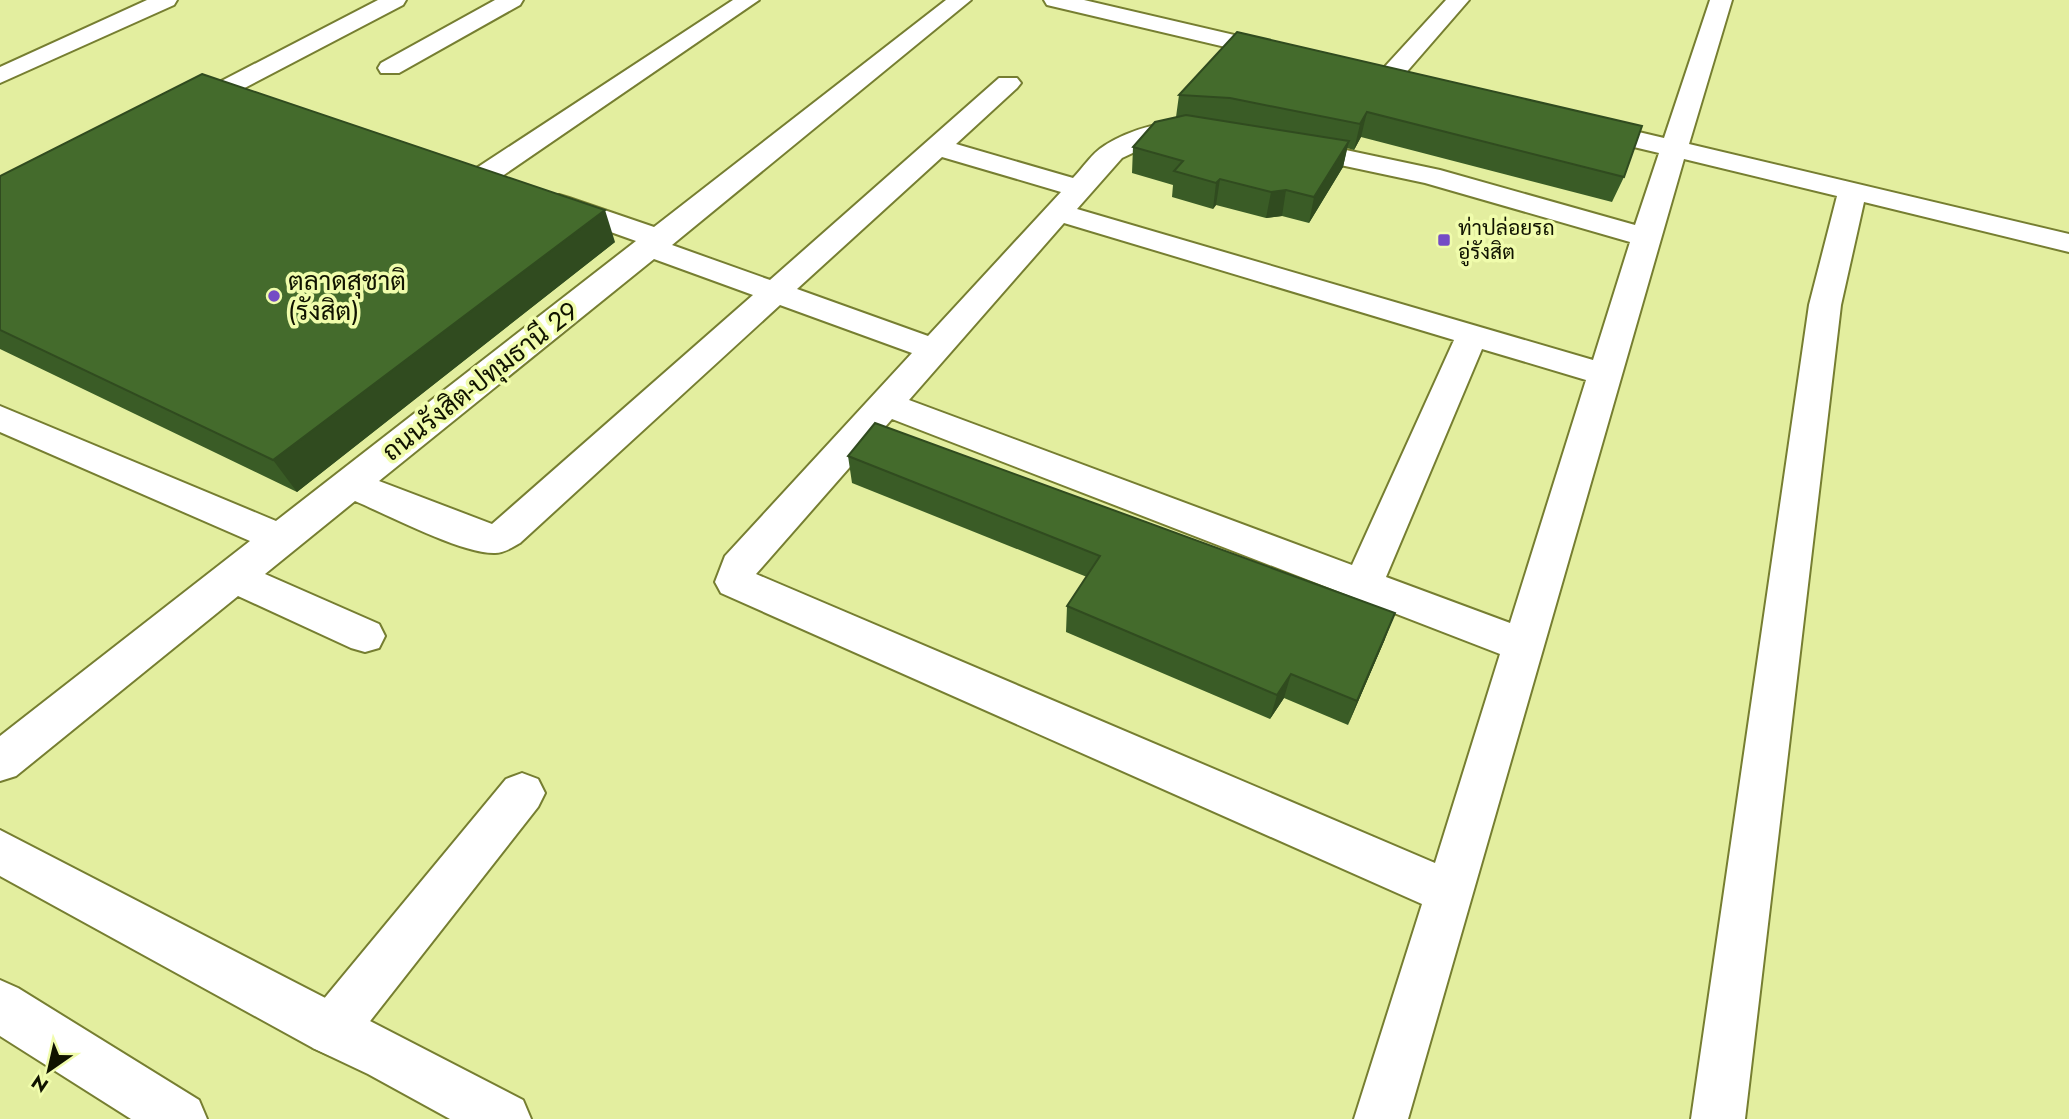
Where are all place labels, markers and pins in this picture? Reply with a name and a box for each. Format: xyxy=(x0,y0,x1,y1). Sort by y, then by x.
place label: ท่าปล่อยรถ อู่รังสิต xyxy=(1458,213,1555,267)
marker: ท่าปล่อยรถ อู่รังสิต xyxy=(1436,232,1452,248)
place label: ตลาดสุชาติ (รังสิต) xyxy=(288,262,406,330)
marker: ตลาดสุชาติ (รังสิต) xyxy=(266,288,282,304)

